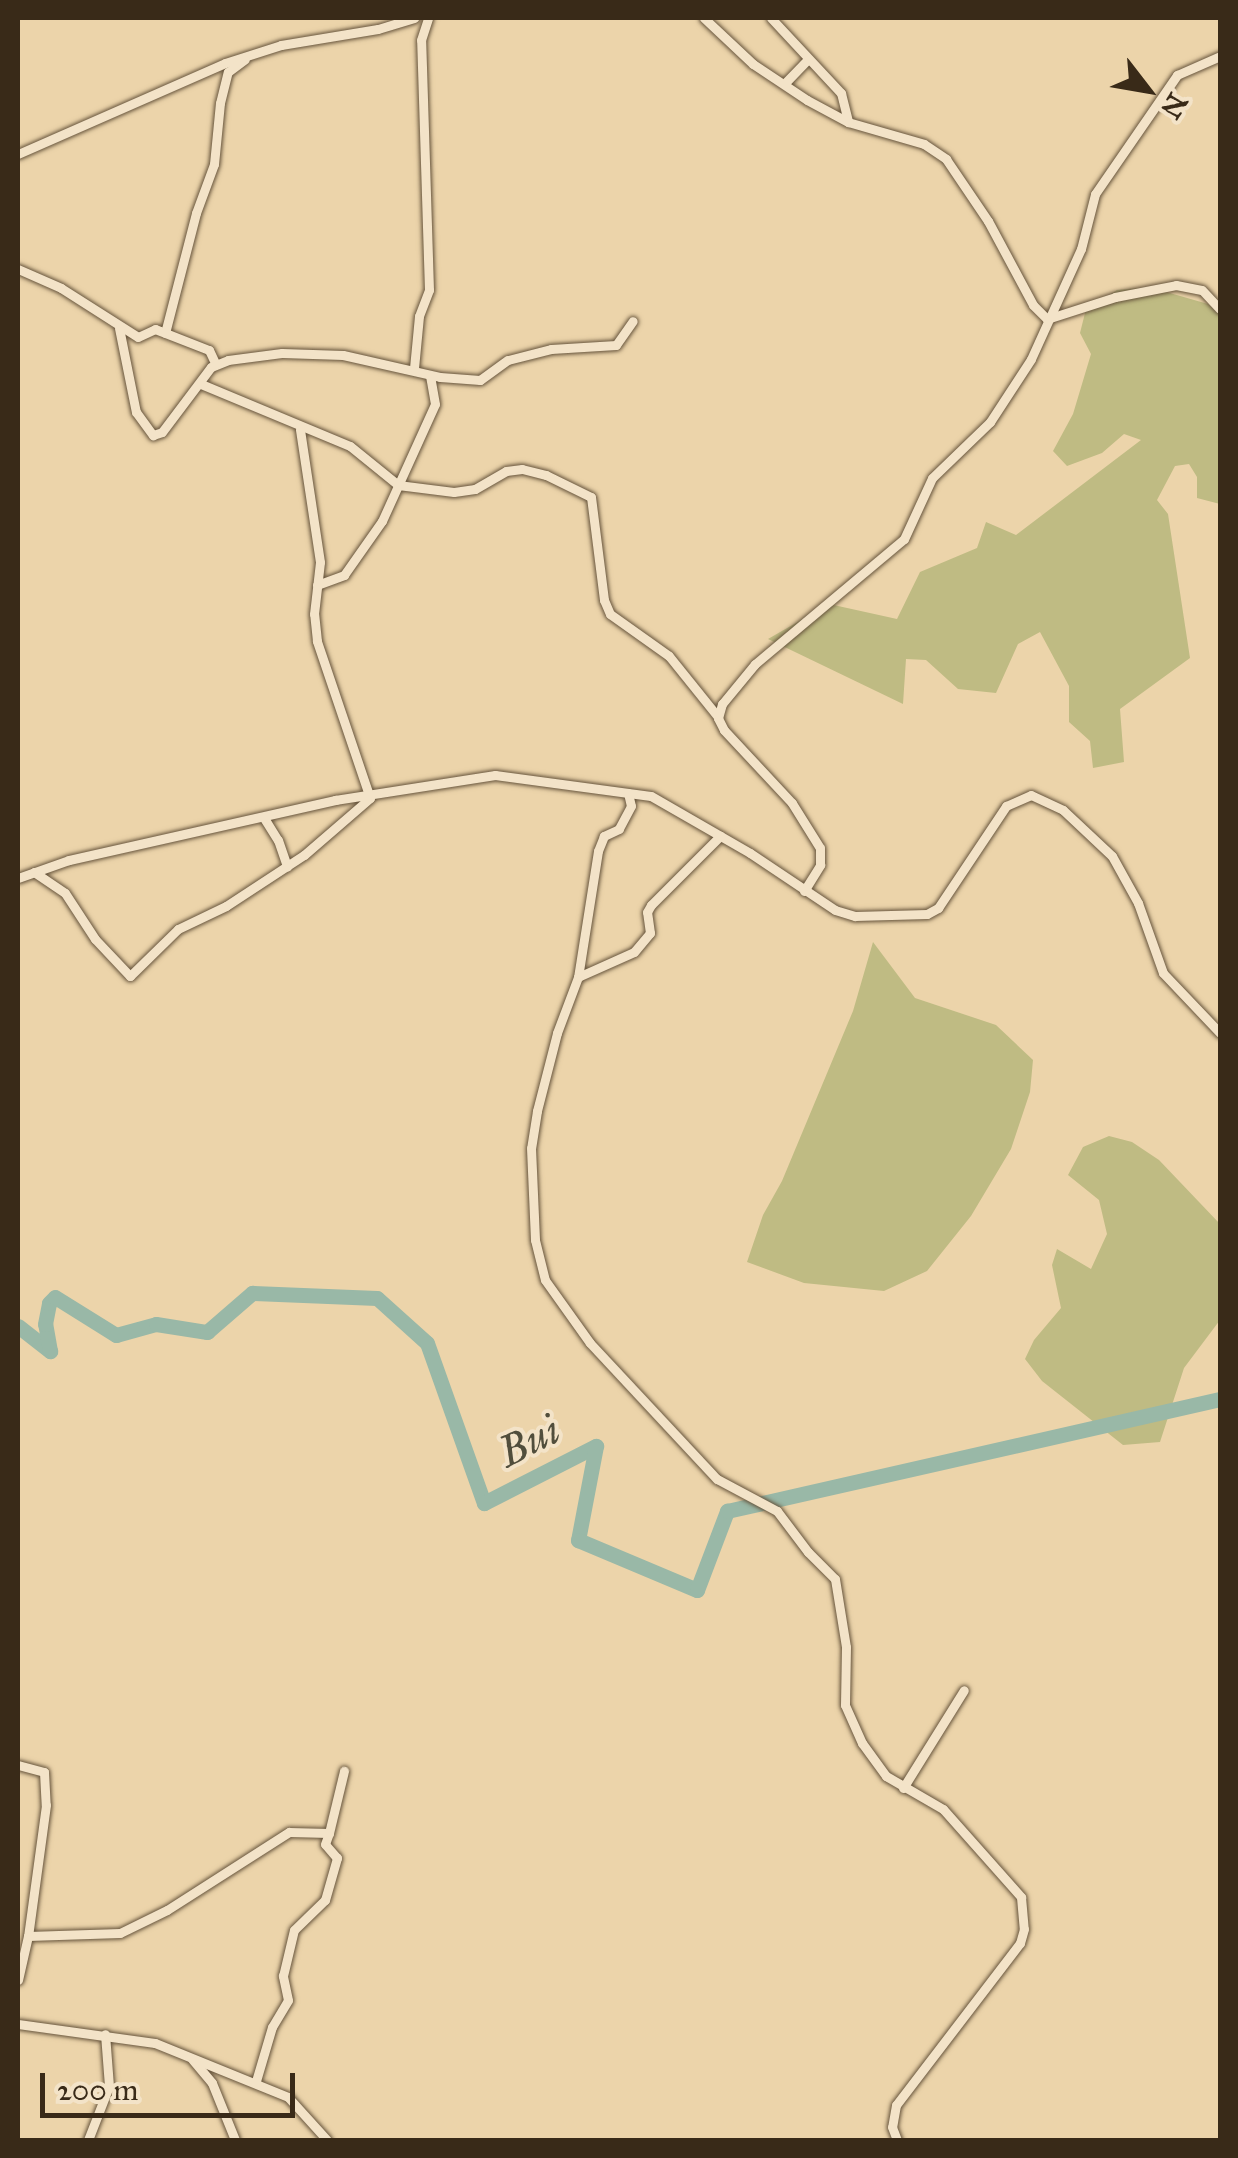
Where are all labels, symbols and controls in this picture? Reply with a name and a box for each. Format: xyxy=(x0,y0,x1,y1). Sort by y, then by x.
north arrow xyxy=(1098,40,1198,140)
text: N xyxy=(1153,87,1195,125)
water label: Bui xyxy=(490,1404,568,1478)
scale bar xyxy=(45,2053,300,2115)
text: 200 m xyxy=(57,2072,138,2108)

